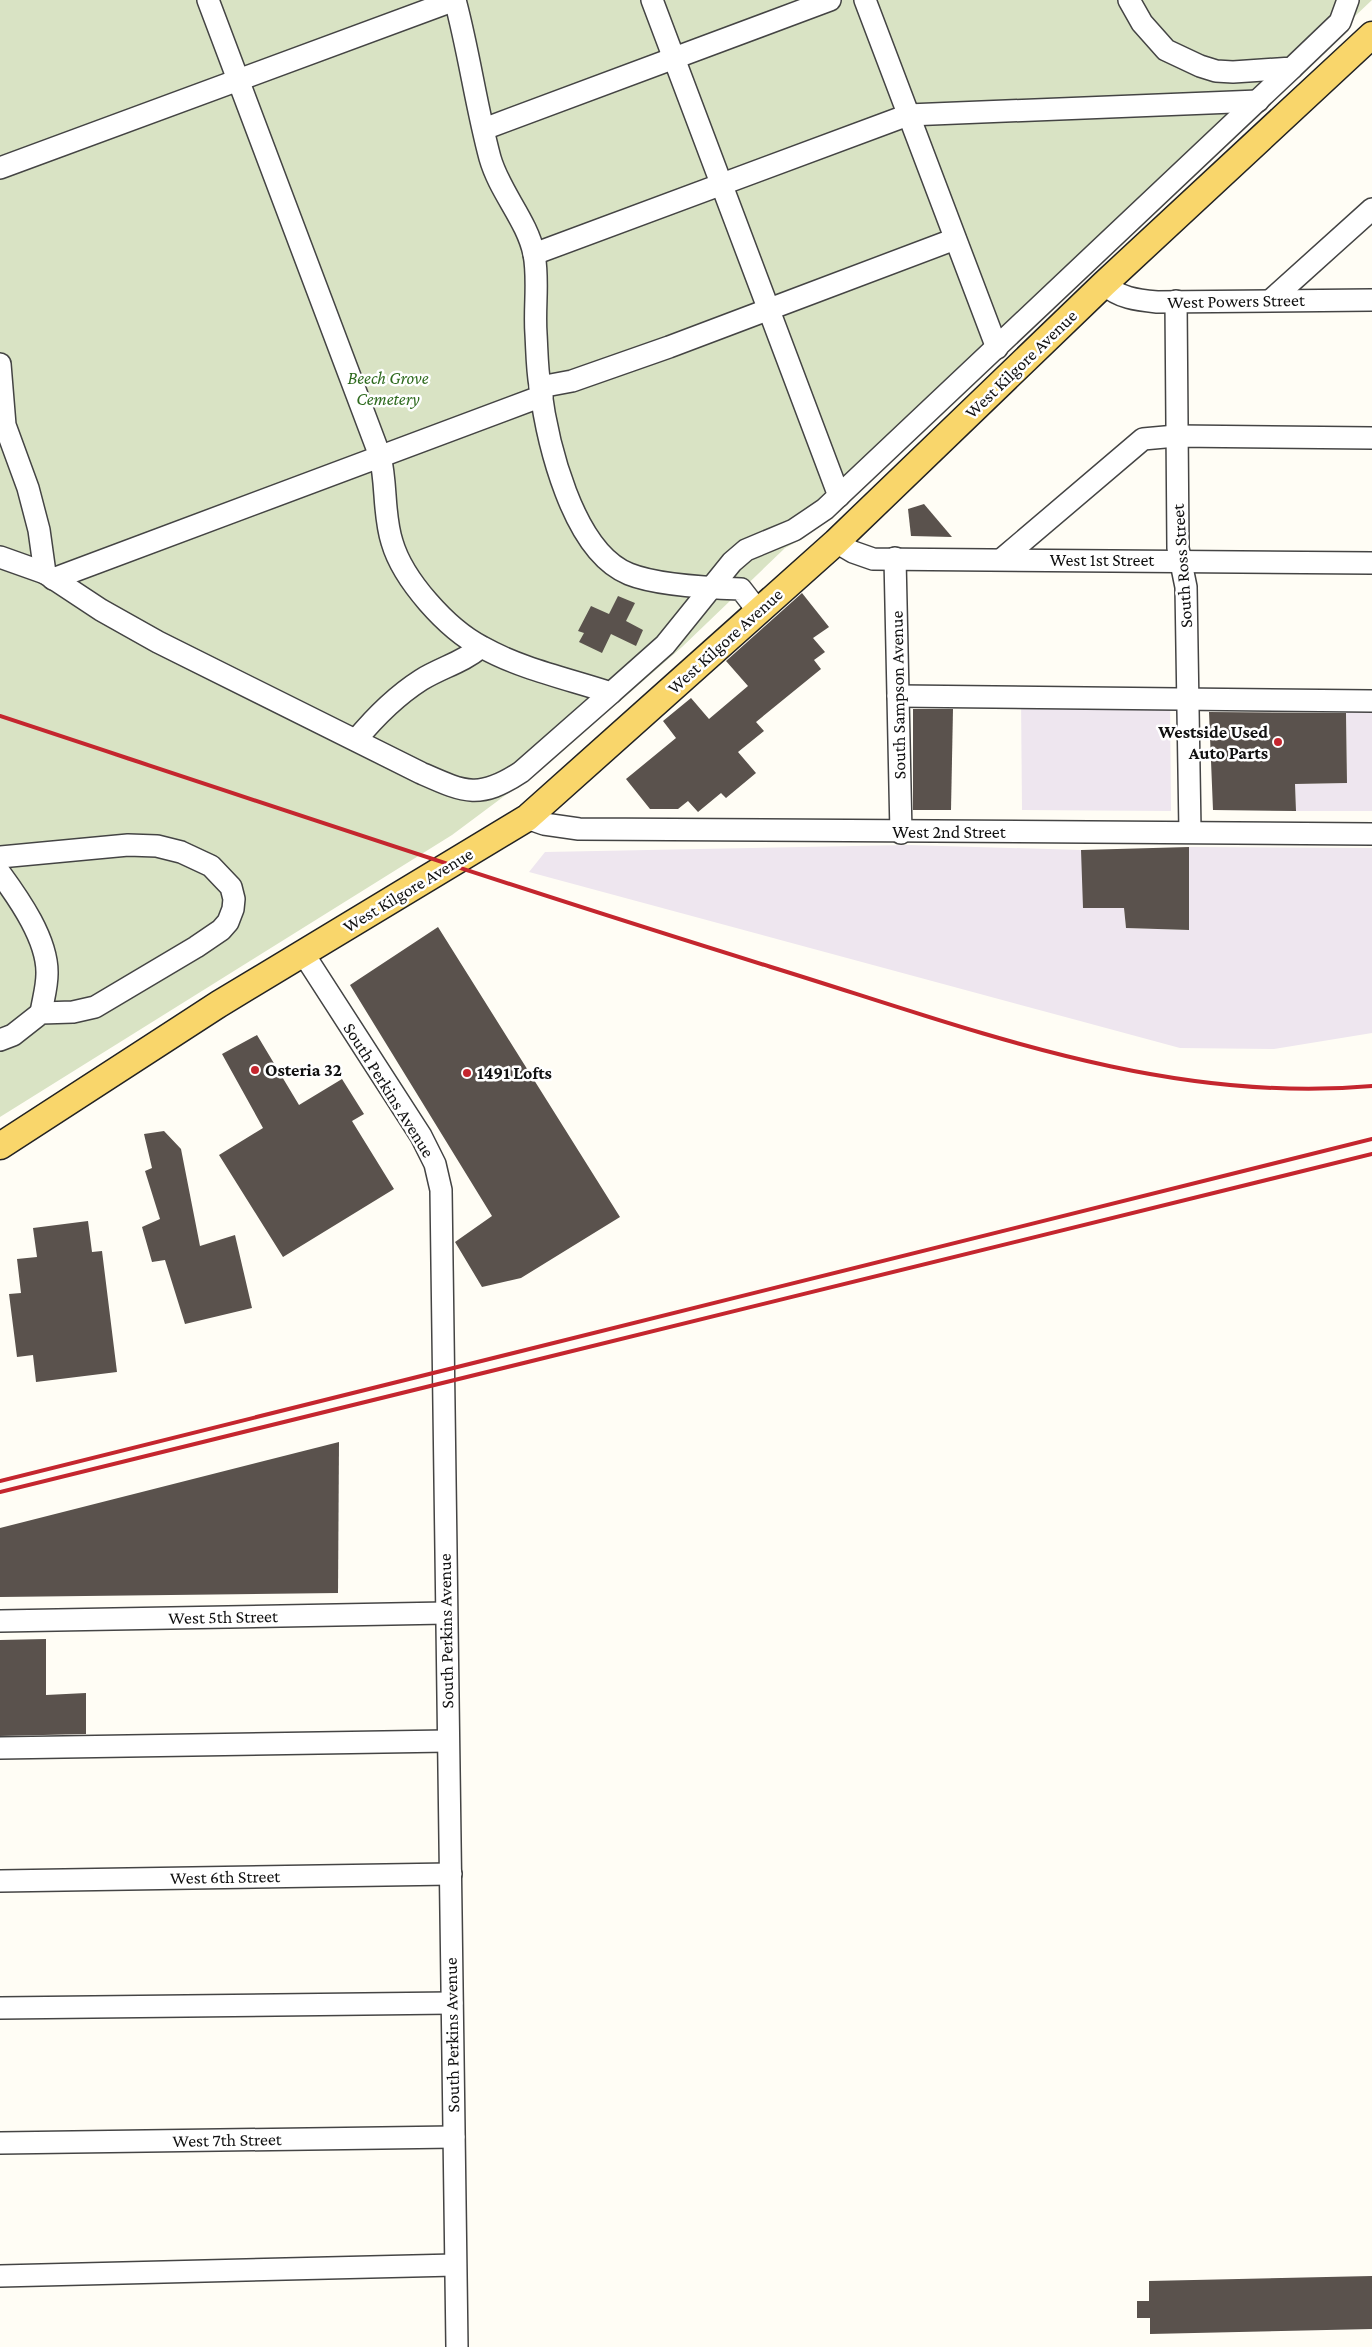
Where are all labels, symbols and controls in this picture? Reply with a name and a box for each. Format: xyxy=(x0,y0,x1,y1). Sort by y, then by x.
street label: West Powers Street xyxy=(1167,290,1306,312)
street label: West Kilgore Avenue xyxy=(961,305,1081,423)
park label: Beech Grove Cemetery xyxy=(347,368,429,409)
street label: South Ross Street xyxy=(1168,502,1196,629)
street label: West 1st Street xyxy=(1050,550,1155,570)
street label: West Kilgore Avenue xyxy=(663,584,787,698)
street label: South Sampson Avenue xyxy=(887,610,909,779)
place label: Westside Used Auto Parts xyxy=(1157,722,1268,763)
marker: Westside Used Auto Parts xyxy=(1272,736,1284,748)
street label: West 2nd Street xyxy=(892,822,1007,842)
street label: West Kilgore Avenue xyxy=(340,843,477,937)
street label: South Perkins Avenue xyxy=(339,1019,439,1161)
place label: Osteria 32 xyxy=(265,1060,342,1080)
place label: 1491 Lofts xyxy=(477,1063,552,1083)
marker: Osteria 32 xyxy=(249,1064,261,1076)
marker: 1491 Lofts xyxy=(461,1067,473,1079)
street label: South Perkins Avenue xyxy=(435,1553,457,1709)
street label: West 5th Street xyxy=(168,1606,279,1628)
street label: West 6th Street xyxy=(170,1866,281,1888)
street label: South Perkins Avenue xyxy=(441,1957,463,2113)
street label: West 7th Street xyxy=(172,2129,283,2151)

